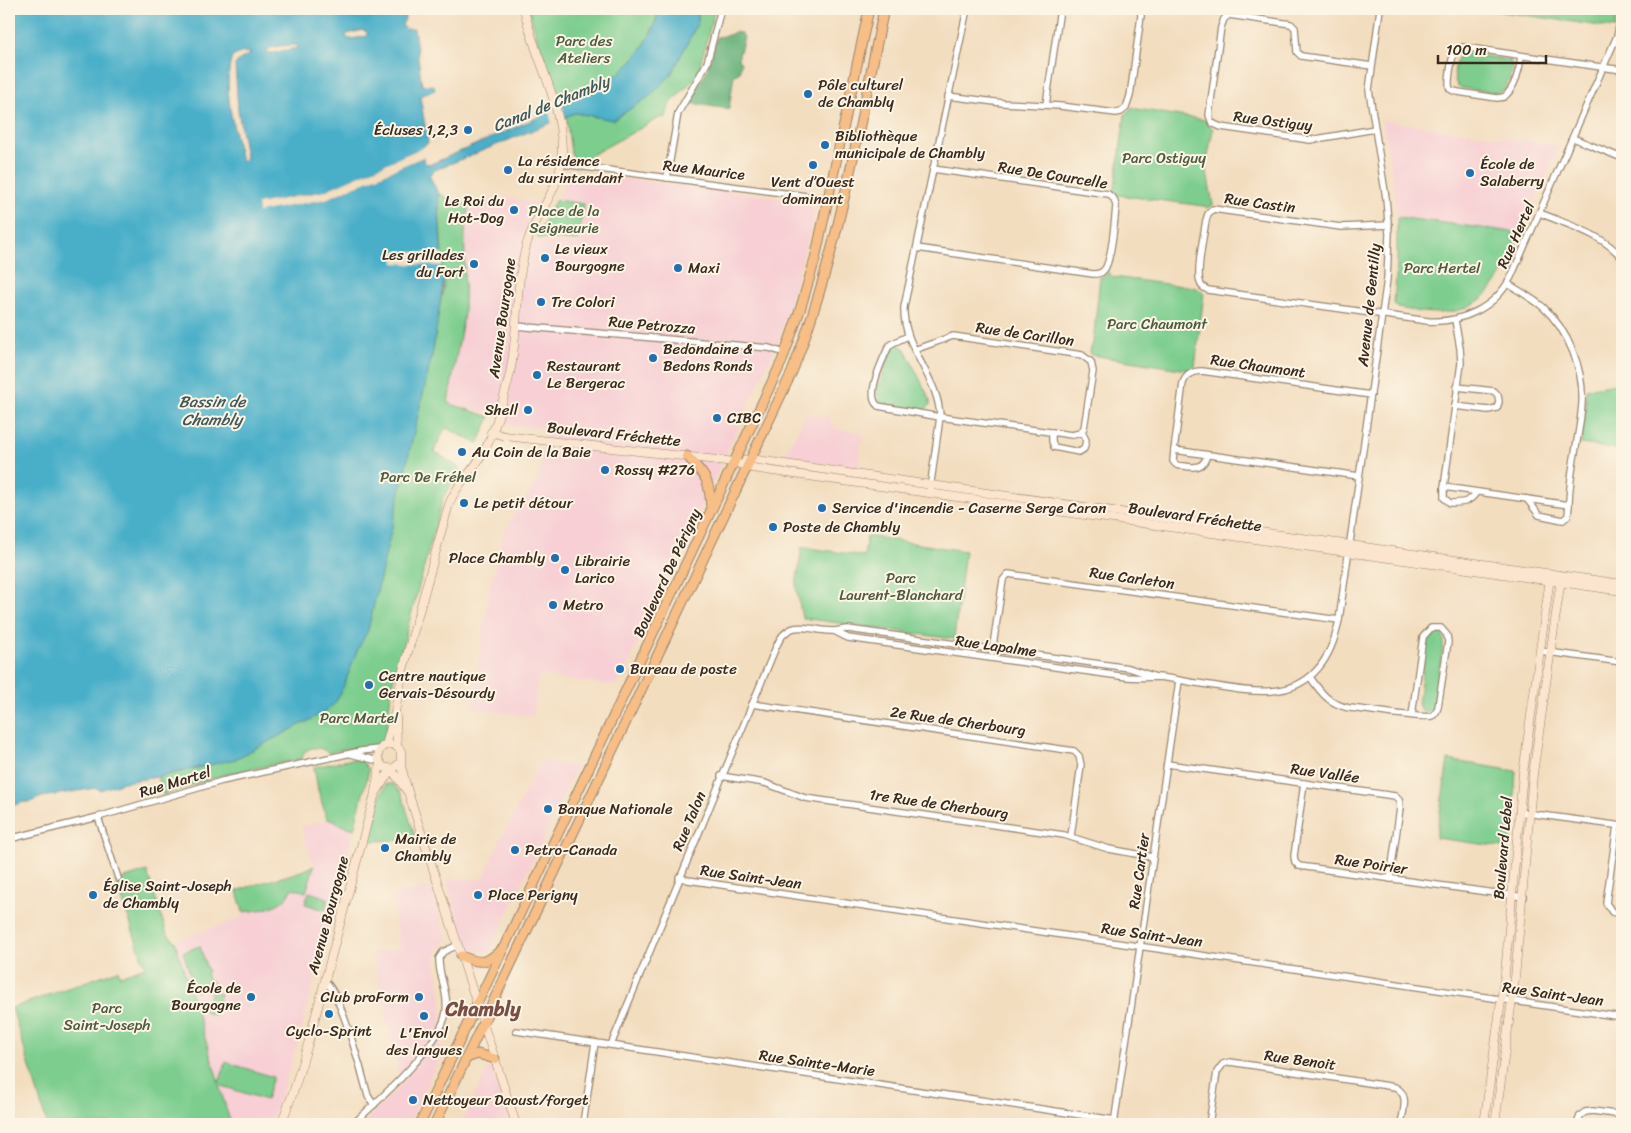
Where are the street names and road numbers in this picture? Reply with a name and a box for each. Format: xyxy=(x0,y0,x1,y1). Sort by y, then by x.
street label: Rue Ostiguy xyxy=(1232,103,1314,139)
street label: Rue Maurice xyxy=(662,152,746,188)
street label: Rue De Courcelle xyxy=(996,154,1110,197)
street label: Rue Castin xyxy=(1223,185,1297,221)
street label: Rue Hertel xyxy=(1490,196,1543,273)
street label: Avenue de Gentilly xyxy=(1350,242,1388,369)
street label: Avenue Bourgogne xyxy=(481,256,523,381)
street label: Rue Petrozza xyxy=(608,308,697,342)
street label: Rue de Carillon xyxy=(974,314,1076,354)
street label: Rue Chaumont xyxy=(1209,346,1307,386)
street label: Boulevard Fréchette xyxy=(546,414,682,454)
street label: Boulevard Fréchette xyxy=(1127,495,1264,539)
street label: Boulevard De Périgny xyxy=(626,504,708,642)
street label: Rue Carleton xyxy=(1088,559,1176,597)
street label: Rue Lapalme xyxy=(954,627,1039,665)
street label: 2e Rue de Cherbourg xyxy=(889,699,1027,743)
street label: Rue Vallée xyxy=(1289,755,1361,791)
street label: Rue Martel xyxy=(136,759,215,805)
street label: 1re Rue de Cherbourg xyxy=(868,781,1010,827)
street label: Rue Talon xyxy=(665,787,713,855)
street label: Boulevard Lebel xyxy=(1486,795,1521,901)
street label: Rue Cartier xyxy=(1121,831,1157,911)
street label: Rue Poirier xyxy=(1333,846,1410,882)
street label: Avenue Bourgogne xyxy=(299,853,356,978)
street label: Rue Saint-Jean xyxy=(699,857,803,897)
street label: Rue Saint-Jean xyxy=(1100,915,1204,955)
street label: Rue Saint-Jean xyxy=(1501,974,1605,1014)
street label: Rue Sainte-Marie xyxy=(757,1042,877,1084)
street label: Rue Benoit xyxy=(1263,1042,1338,1078)

